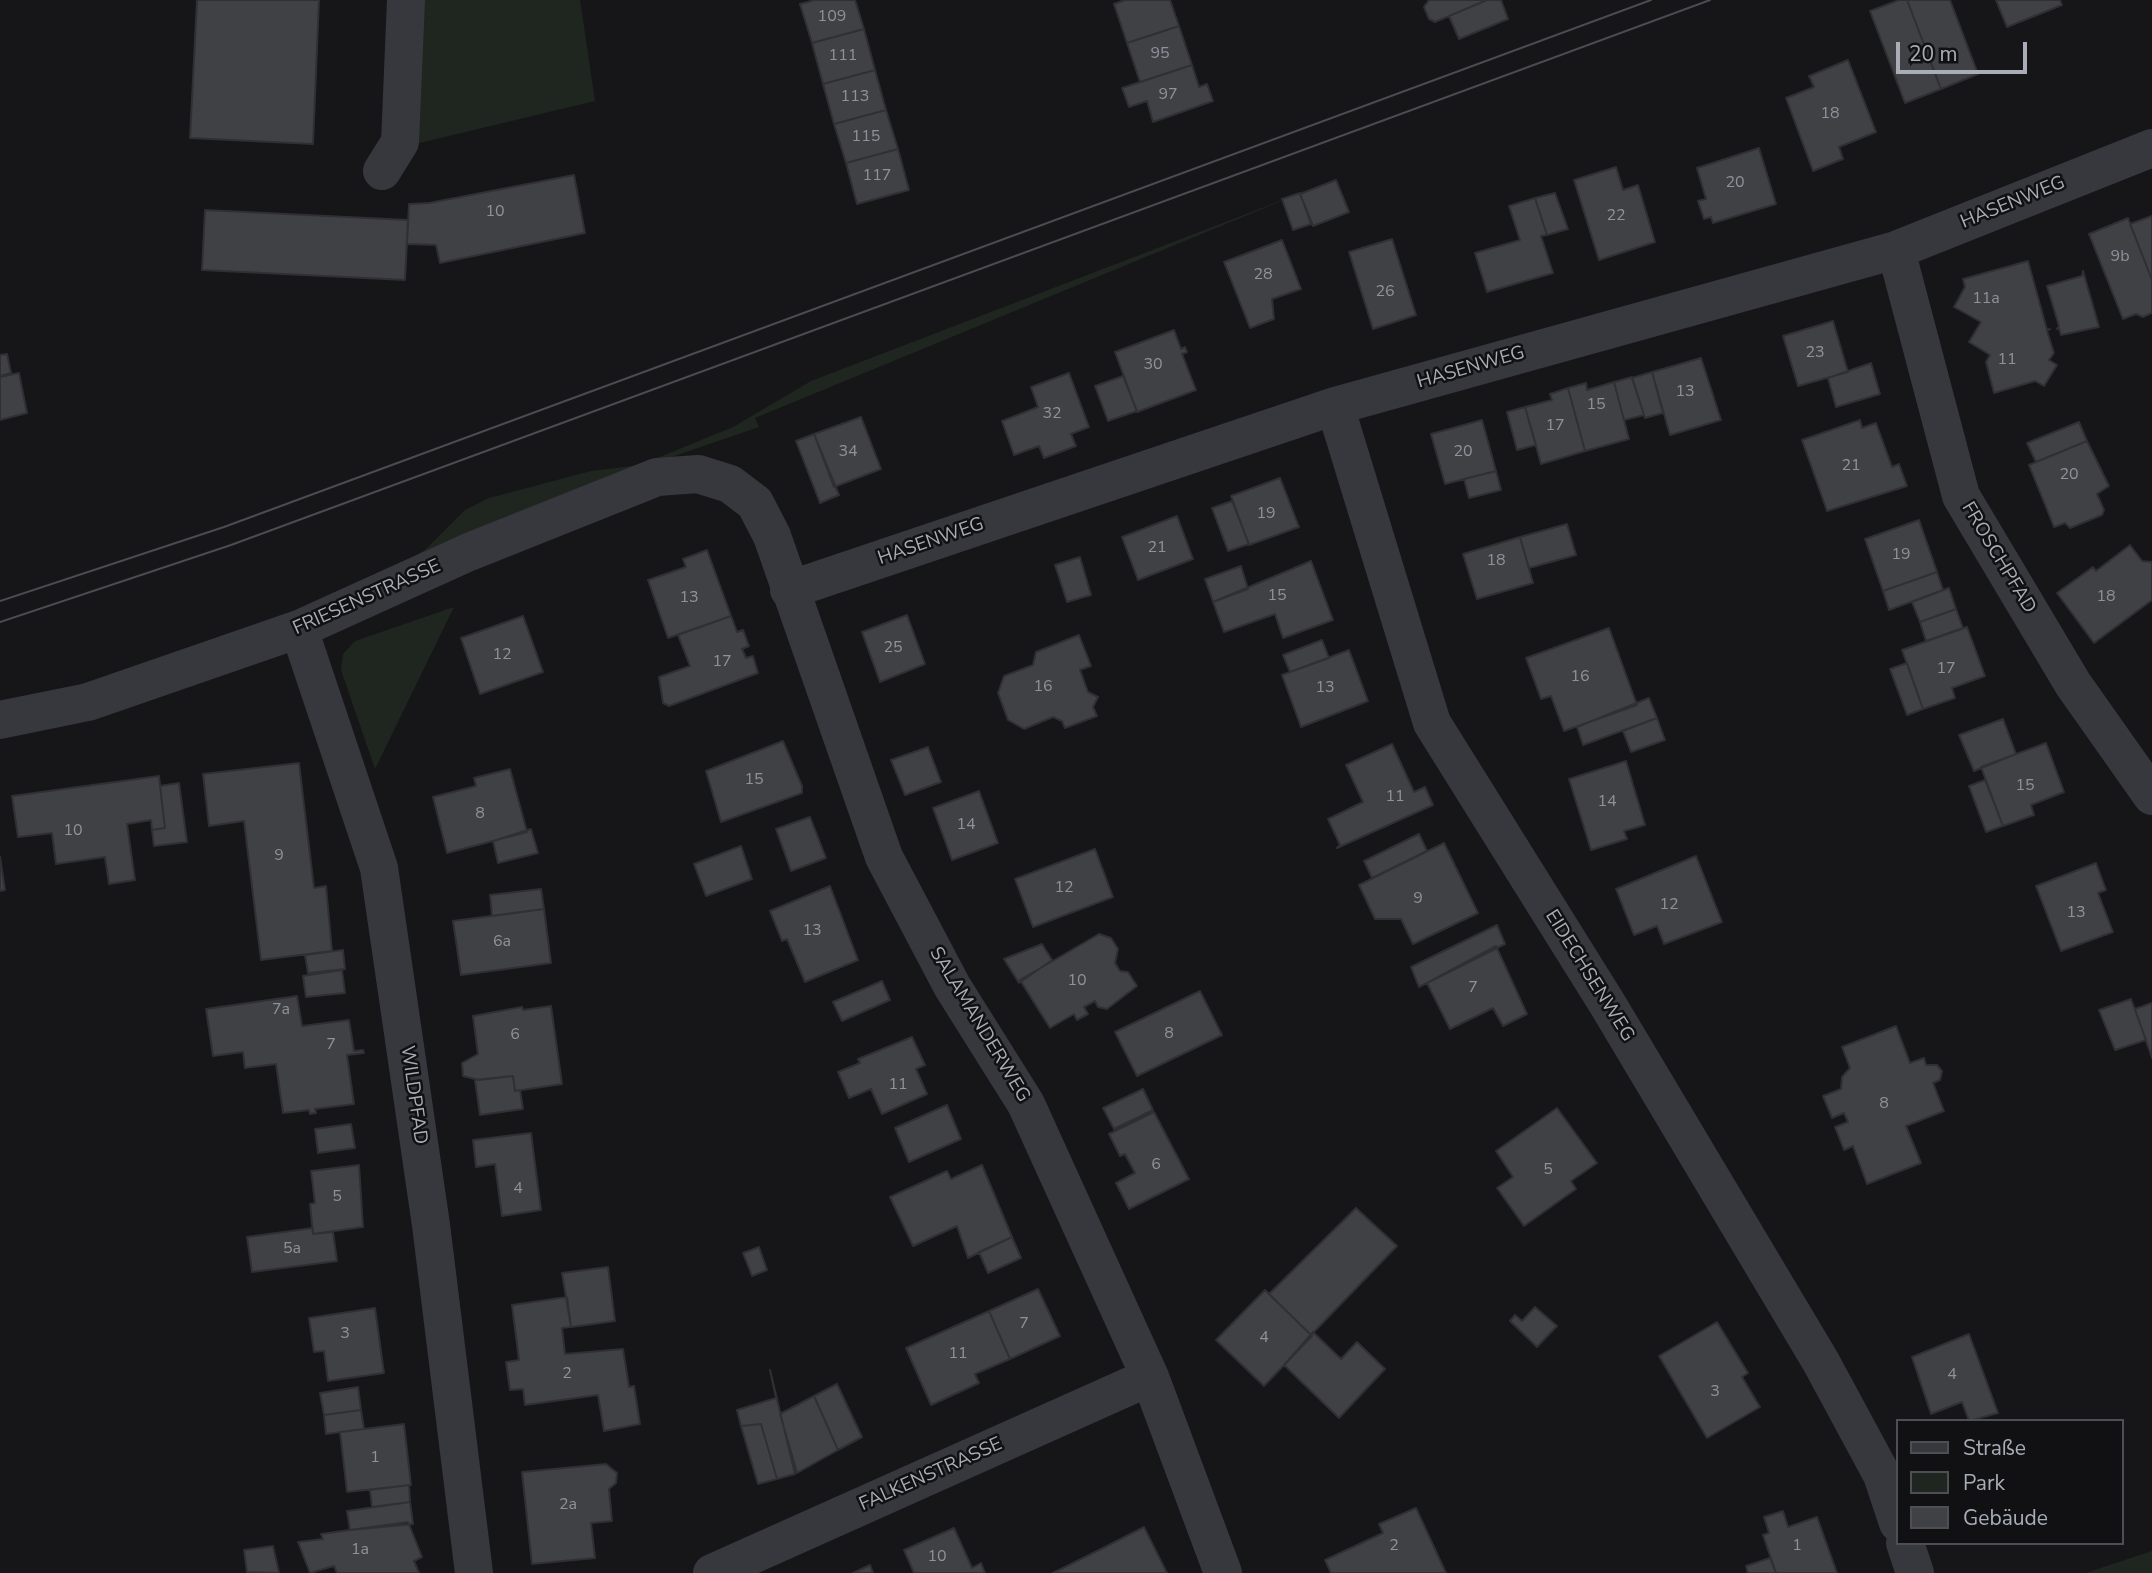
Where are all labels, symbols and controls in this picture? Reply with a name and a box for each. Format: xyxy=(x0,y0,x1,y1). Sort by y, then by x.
house number: 109 xyxy=(818,7,846,27)
scale bar xyxy=(1900,28,2031,72)
text: 20 m xyxy=(1909,40,1958,68)
house number: 95 xyxy=(1150,44,1170,64)
house number: 111 xyxy=(829,46,857,66)
house number: 97 xyxy=(1158,85,1178,105)
house number: 113 xyxy=(841,87,869,107)
house number: 18 xyxy=(1820,104,1840,124)
house number: 115 xyxy=(852,127,880,147)
house number: 117 xyxy=(863,166,891,186)
street label: HASENWEG xyxy=(1957,172,2069,234)
house number: 20 xyxy=(1725,173,1745,193)
house number: 10 xyxy=(485,202,505,222)
house number: 22 xyxy=(1606,206,1626,226)
house number: 9b xyxy=(2111,247,2129,267)
house number: 28 xyxy=(1253,265,1273,285)
house number: 26 xyxy=(1375,282,1395,302)
house number: 11a xyxy=(1972,289,2000,309)
street label: HASENWEG xyxy=(1415,342,1527,394)
house number: 23 xyxy=(1805,343,1825,363)
house number: 11 xyxy=(1997,350,2017,370)
house number: 30 xyxy=(1143,355,1163,375)
house number: 13 xyxy=(1675,382,1695,402)
house number: 15 xyxy=(1586,395,1606,415)
house number: 32 xyxy=(1042,404,1062,424)
house number: 17 xyxy=(1545,416,1565,436)
house number: 34 xyxy=(838,442,858,462)
house number: 20 xyxy=(1453,442,1473,462)
house number: 21 xyxy=(1841,456,1861,476)
house number: 20 xyxy=(2059,465,2079,485)
street label: FROSCHPFAD xyxy=(1956,498,2040,618)
house number: 19 xyxy=(1256,504,1276,524)
street label: HASENWEG xyxy=(875,513,987,571)
house number: 21 xyxy=(1147,538,1167,558)
house number: 19 xyxy=(1891,545,1911,565)
house number: 18 xyxy=(1486,551,1506,571)
street label: FRIESENSTRASSE xyxy=(290,555,444,641)
house number: 15 xyxy=(1267,586,1287,606)
house number: 18 xyxy=(2096,587,2116,607)
house number: 13 xyxy=(679,588,699,608)
house number: 25 xyxy=(883,638,903,658)
house number: 12 xyxy=(492,645,512,665)
house number: 17 xyxy=(712,652,732,672)
house number: 17 xyxy=(1936,659,1956,679)
house number: 16 xyxy=(1570,667,1590,687)
house number: 16 xyxy=(1033,677,1053,697)
house number: 13 xyxy=(1315,678,1335,698)
house number: 15 xyxy=(744,770,764,790)
house number: 15 xyxy=(2015,776,2035,796)
house number: 11 xyxy=(1385,787,1405,807)
house number: 14 xyxy=(1597,792,1617,812)
house number: 8 xyxy=(475,804,485,824)
house number: 14 xyxy=(956,815,976,835)
house number: 10 xyxy=(63,821,83,841)
house number: 9 xyxy=(274,846,284,866)
house number: 12 xyxy=(1054,878,1074,898)
house number: 9 xyxy=(1413,889,1423,909)
house number: 12 xyxy=(1659,895,1679,915)
house number: 13 xyxy=(2066,903,2086,923)
street label: EIDECHSENWEG xyxy=(1539,906,1639,1046)
house number: 13 xyxy=(802,921,822,941)
house number: 6a xyxy=(493,932,511,952)
street label: SALAMANDERWEG xyxy=(924,943,1034,1107)
house number: 10 xyxy=(1067,971,1087,991)
house number: 7 xyxy=(1468,978,1478,998)
house number: 7a xyxy=(272,1000,290,1020)
house number: 8 xyxy=(1164,1024,1174,1044)
house number: 6 xyxy=(510,1025,520,1045)
house number: 7 xyxy=(326,1035,336,1055)
street label: WILDPFAD xyxy=(395,1044,431,1146)
house number: 11 xyxy=(888,1075,908,1095)
house number: 8 xyxy=(1879,1094,1889,1114)
house number: 6 xyxy=(1151,1155,1161,1175)
house number: 5 xyxy=(1543,1160,1553,1180)
house number: 4 xyxy=(513,1179,523,1199)
house number: 5 xyxy=(332,1187,342,1207)
house number: 5a xyxy=(283,1239,301,1259)
house number: 7 xyxy=(1019,1314,1029,1334)
house number: 3 xyxy=(340,1324,350,1344)
house number: 4 xyxy=(1259,1328,1269,1348)
house number: 11 xyxy=(948,1344,968,1364)
house number: 2 xyxy=(562,1364,572,1384)
house number: 4 xyxy=(1947,1365,1957,1385)
house number: 3 xyxy=(1710,1382,1720,1402)
legend xyxy=(1896,1419,2124,1545)
street label: FALKENSTRASSE xyxy=(856,1433,1006,1517)
text: Straße xyxy=(1963,1434,2026,1462)
house number: 1 xyxy=(370,1448,380,1468)
text: Park xyxy=(1963,1469,2005,1497)
house number: 2a xyxy=(559,1495,577,1515)
text: Gebäude xyxy=(1963,1504,2048,1532)
house number: 2 xyxy=(1389,1536,1399,1556)
house number: 1 xyxy=(1792,1536,1802,1556)
house number: 1a xyxy=(351,1540,369,1560)
house number: 10 xyxy=(927,1547,947,1567)

